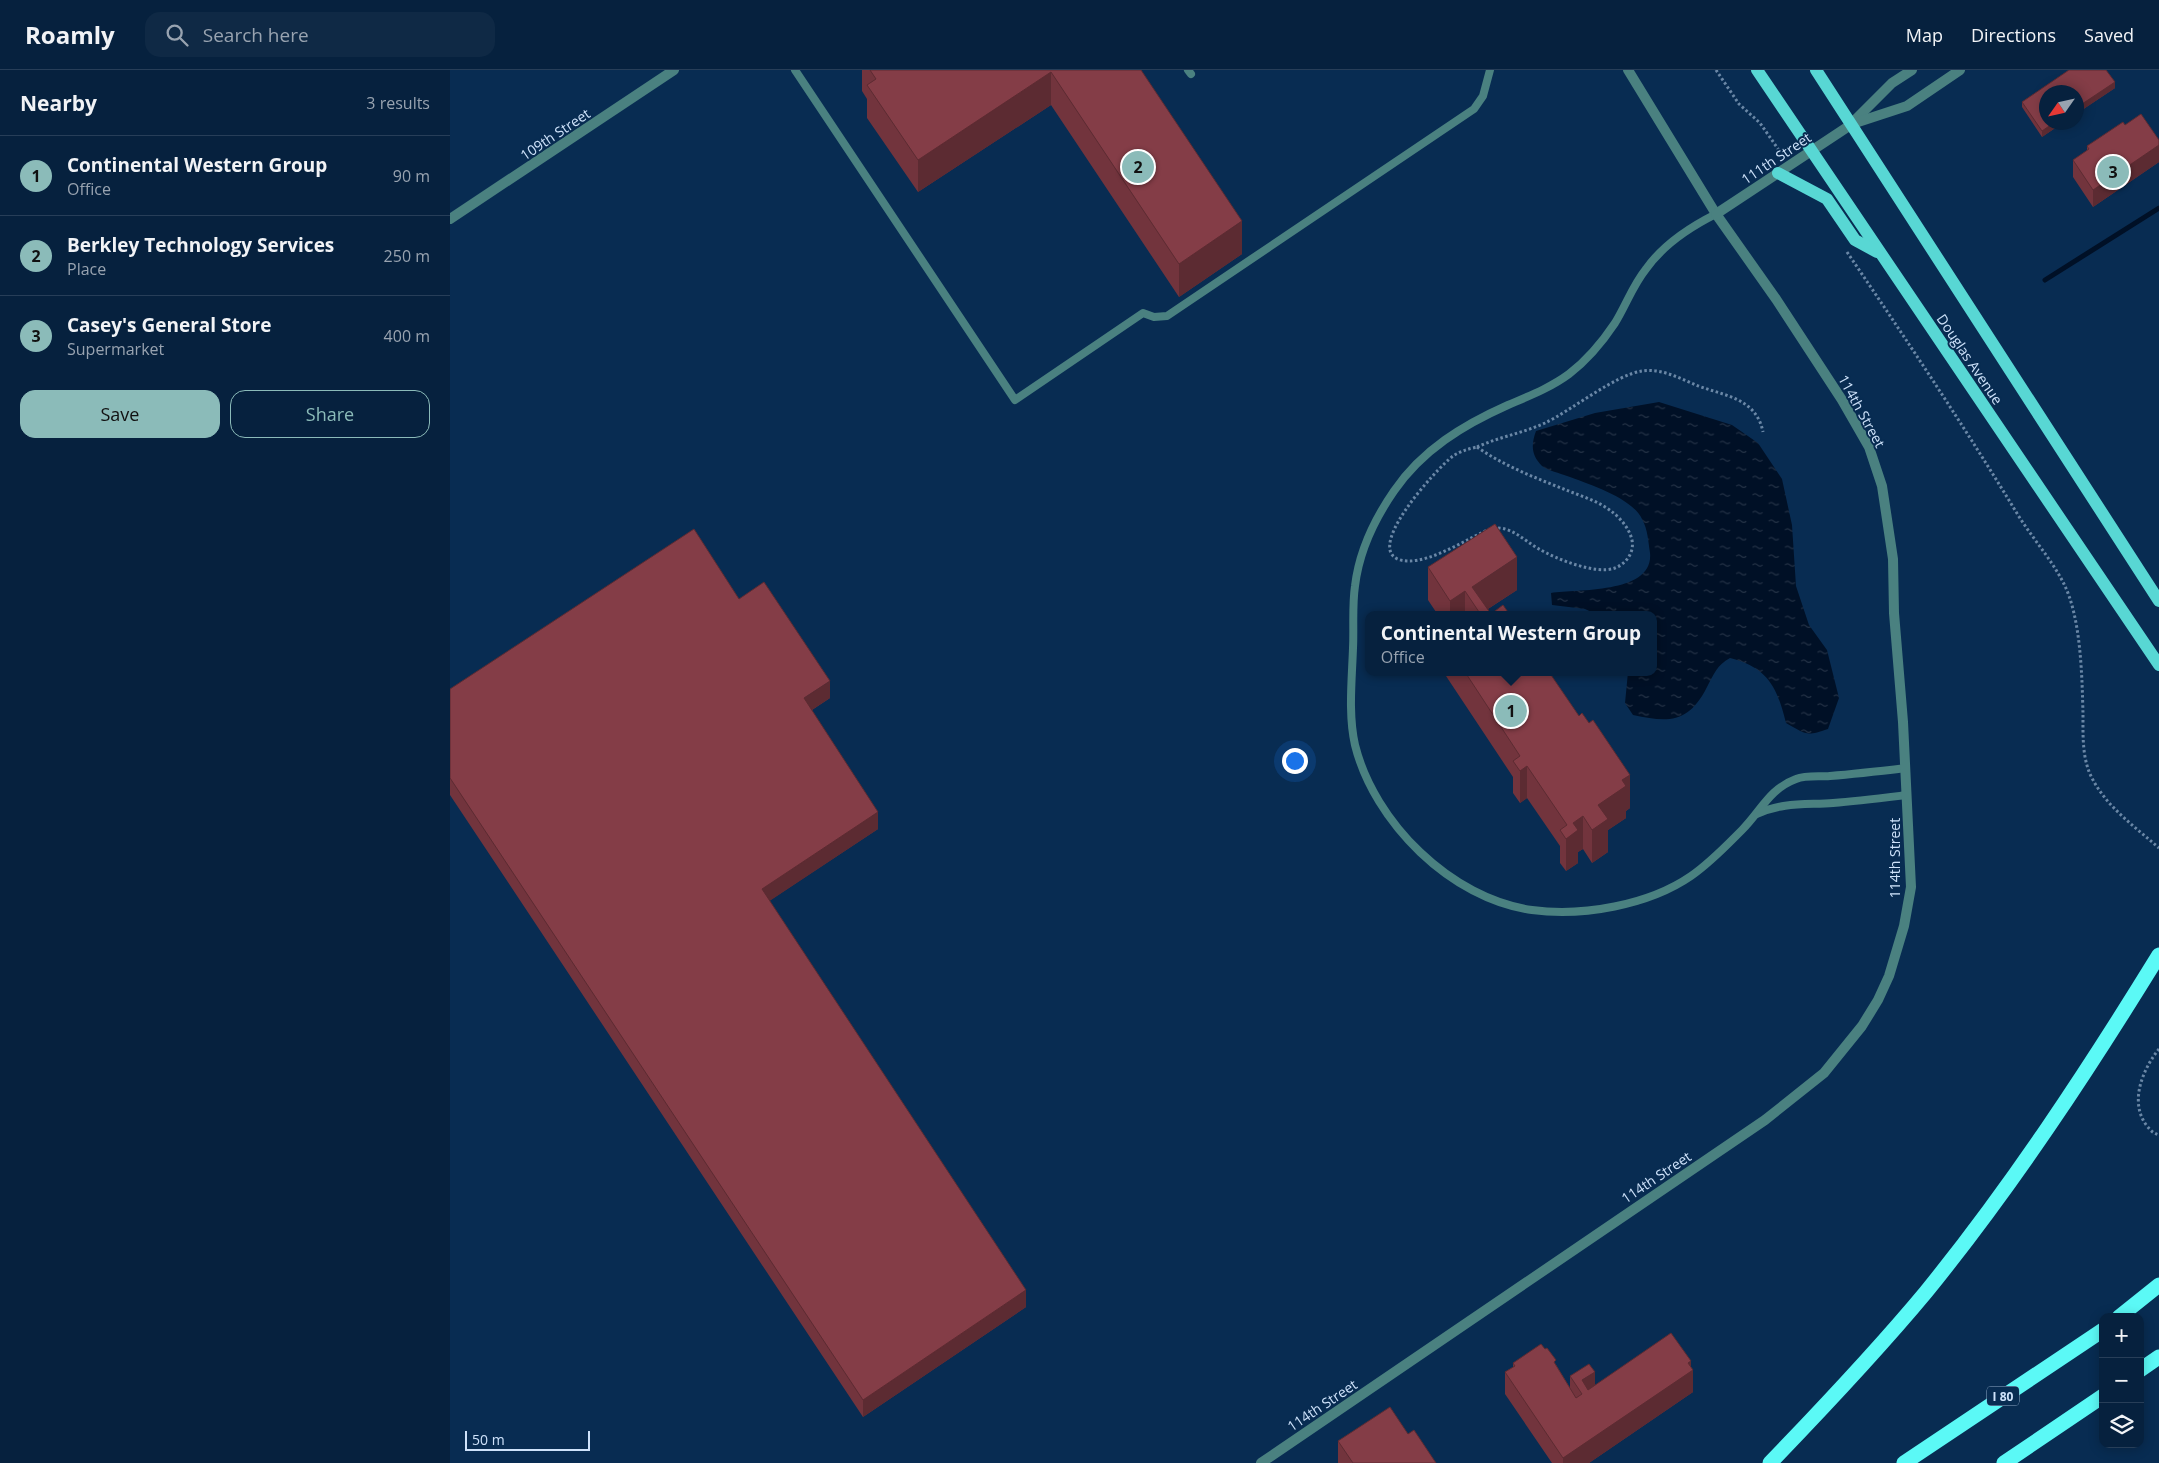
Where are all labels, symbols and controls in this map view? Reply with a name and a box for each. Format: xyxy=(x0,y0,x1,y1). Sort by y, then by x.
search box xyxy=(145,12,495,57)
text: Roamly xyxy=(25,18,115,51)
icon: search xyxy=(163,21,191,49)
text: Search here xyxy=(203,22,309,48)
text: Map xyxy=(1906,23,1943,47)
text: Directions xyxy=(1971,23,2056,47)
text: Saved xyxy=(2084,23,2134,47)
north arrow xyxy=(2039,85,2084,130)
text: Nearby xyxy=(20,89,97,117)
text: 3 results xyxy=(366,92,430,114)
street label: 109th Street xyxy=(516,104,594,164)
street label: 111th Street xyxy=(1737,128,1815,188)
pin: 2 xyxy=(1122,148,1154,186)
text: Continental Western Group xyxy=(67,152,327,178)
pin: 3 xyxy=(2097,153,2129,191)
text: 1 xyxy=(31,165,41,187)
text: 90 m xyxy=(393,165,430,187)
text: Office xyxy=(67,178,111,200)
text: Berkley Technology Services xyxy=(67,232,334,258)
text: 2 xyxy=(31,245,41,267)
text: 250 m xyxy=(384,245,430,267)
text: Place xyxy=(67,258,106,280)
street label: Douglas Avenue xyxy=(1933,310,2007,408)
text: Casey's General Store xyxy=(67,312,271,338)
text: 3 xyxy=(31,325,41,347)
text: 400 m xyxy=(384,325,430,347)
text: Supermarket xyxy=(67,338,164,360)
street label: 114th Street xyxy=(1834,371,1890,451)
button: Save xyxy=(20,390,220,438)
button: Share xyxy=(230,390,430,438)
popup xyxy=(1365,611,1657,676)
text: Continental Western Group xyxy=(1381,620,1641,646)
text: Office xyxy=(1381,646,1425,668)
pin: 1 xyxy=(1495,692,1527,730)
your location xyxy=(1282,748,1308,774)
street label: 114th Street xyxy=(1885,818,1904,898)
street label: 114th Street xyxy=(1617,1147,1695,1207)
map controls xyxy=(2099,1313,2144,1448)
button: + xyxy=(2099,1313,2144,1358)
button: − xyxy=(2099,1358,2144,1403)
street label: 114th Street xyxy=(1283,1375,1361,1435)
road number: I 80 xyxy=(1987,1386,2019,1405)
button: layers xyxy=(2099,1403,2144,1448)
scale bar xyxy=(465,1428,590,1451)
text: 50 m xyxy=(472,1430,505,1449)

